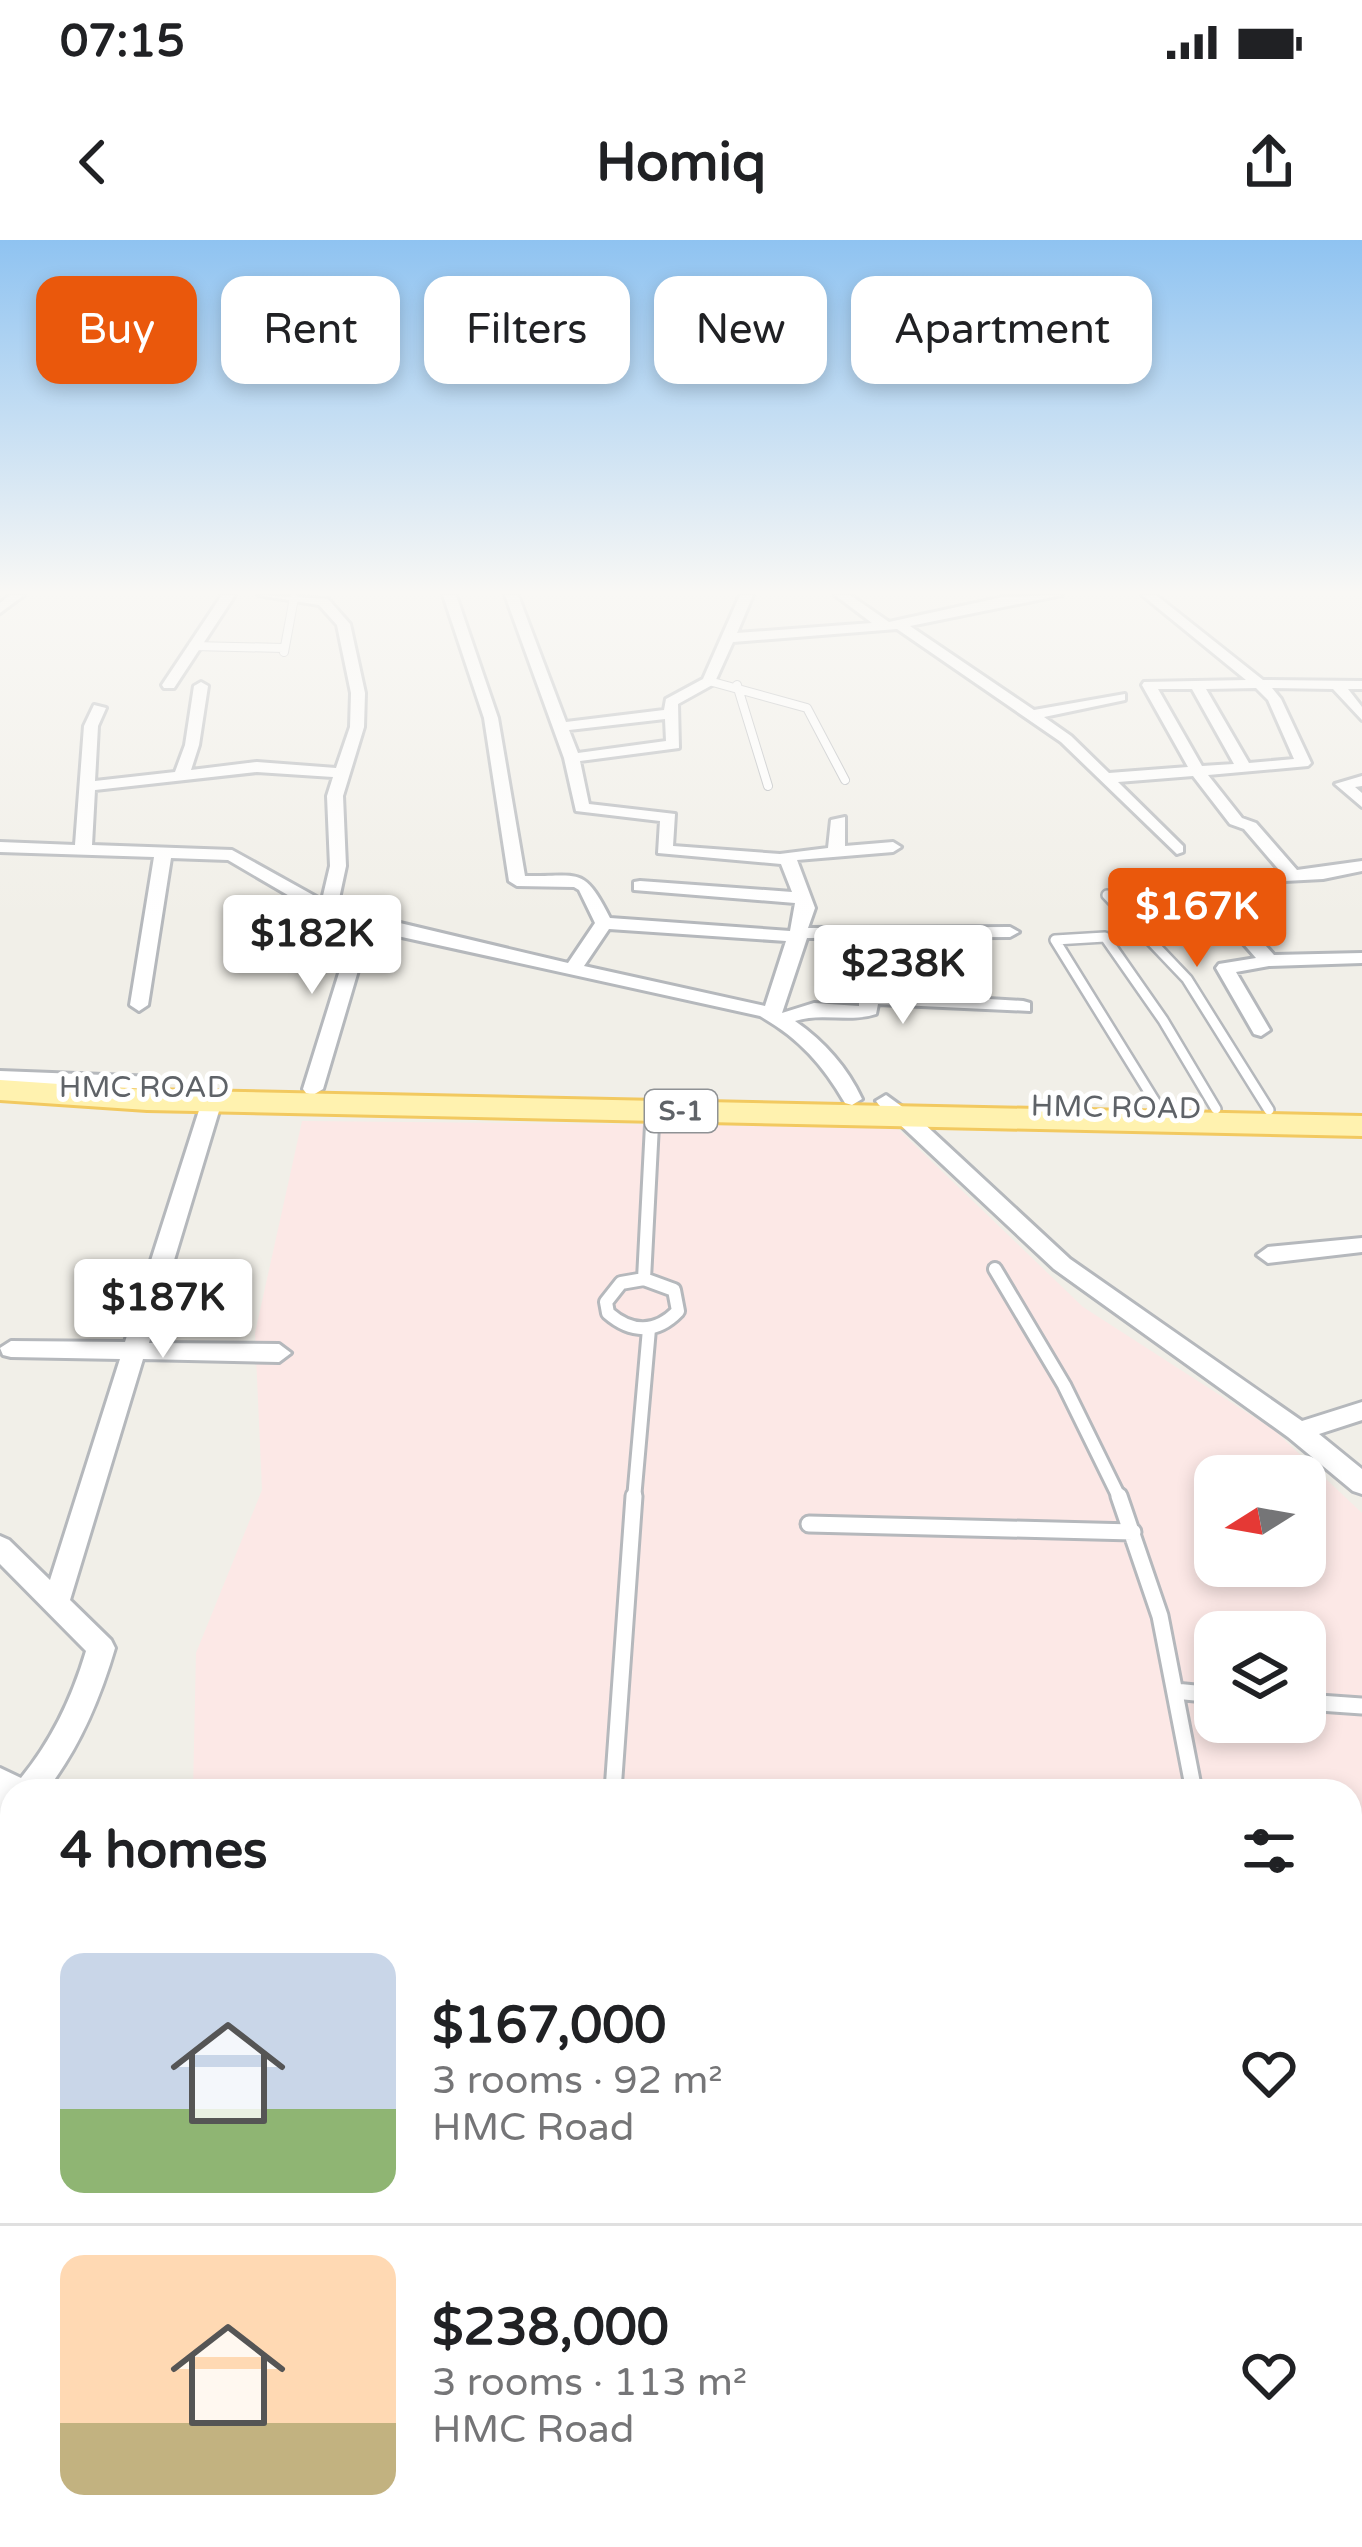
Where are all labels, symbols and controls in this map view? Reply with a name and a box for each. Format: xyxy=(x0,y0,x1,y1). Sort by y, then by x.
text: 07:15 xyxy=(60,15,185,69)
icon: back xyxy=(60,129,126,195)
icon: share xyxy=(1236,129,1302,195)
text: Homiq xyxy=(596,130,766,195)
chip: Buy xyxy=(36,276,197,384)
chip: Rent xyxy=(221,276,400,384)
chip: Filters xyxy=(424,276,630,384)
chip: New xyxy=(654,276,827,384)
chip: Apartment xyxy=(851,276,1152,384)
pin: $167K xyxy=(1113,868,1281,970)
text: $167K xyxy=(1135,883,1259,930)
pin: $182K xyxy=(228,895,396,997)
text: $182K xyxy=(250,910,374,957)
pin: $238K xyxy=(819,925,987,1027)
text: $238K xyxy=(841,940,965,987)
street label: HMC ROAD xyxy=(59,1069,229,1106)
street label: HMC ROAD xyxy=(1030,1088,1202,1127)
road number: S-1 xyxy=(645,1090,717,1132)
pin: $187K xyxy=(79,1259,247,1361)
text: $187K xyxy=(101,1274,225,1321)
north arrow xyxy=(1194,1455,1326,1587)
map controls xyxy=(1194,1455,1326,1743)
button: layers xyxy=(1194,1611,1326,1743)
icon: filters xyxy=(1236,1818,1302,1884)
text: 4 homes xyxy=(60,1820,268,1882)
text: $167,000 xyxy=(432,1995,666,2057)
icon: home xyxy=(156,2001,300,2145)
icon: heart xyxy=(1236,2040,1302,2106)
text: 3 rooms · 92 m² xyxy=(432,2057,723,2104)
text: HMC Road xyxy=(432,2104,634,2151)
text: $238,000 xyxy=(432,2297,669,2359)
icon: home xyxy=(156,2303,300,2447)
icon: heart xyxy=(1236,2342,1302,2408)
text: 3 rooms · 113 m² xyxy=(432,2359,747,2406)
text: HMC Road xyxy=(432,2406,634,2453)

